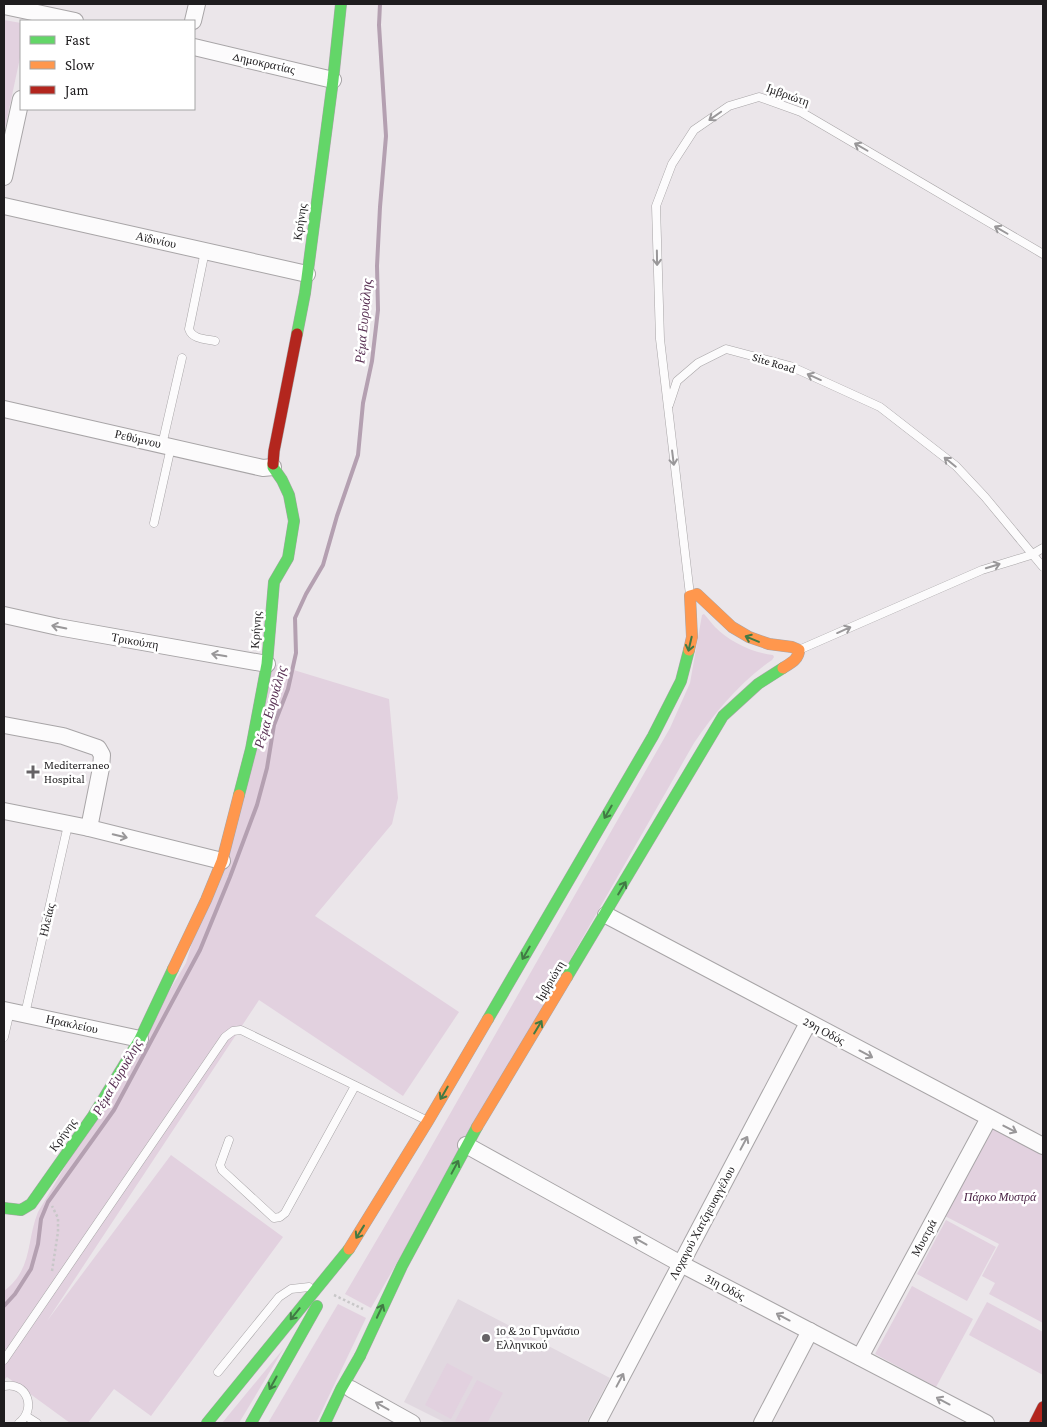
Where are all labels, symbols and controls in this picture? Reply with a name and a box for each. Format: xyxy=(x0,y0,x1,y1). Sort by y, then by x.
legend xyxy=(20,20,195,110)
text: Fast xyxy=(65,32,91,48)
street label: Δημοκρατίας xyxy=(231,49,297,77)
text: Slow xyxy=(65,57,95,73)
street label: Ιμβριώτη xyxy=(765,81,811,109)
text: Jam xyxy=(63,82,88,99)
one-way arrow xyxy=(709,110,722,121)
one-way arrow xyxy=(855,142,869,152)
street label: Κρήνης xyxy=(290,202,310,241)
one-way arrow xyxy=(995,224,1009,234)
street label: Αϊδινίου xyxy=(134,229,178,251)
one-way arrow xyxy=(652,249,662,265)
water label: Ρέμα Ευρυάλης xyxy=(351,278,375,365)
street label: Site Road xyxy=(751,350,798,376)
one-way arrow xyxy=(807,371,822,381)
street label: Ρεθύμνου xyxy=(113,427,163,451)
one-way arrow xyxy=(668,449,678,465)
one-way arrow xyxy=(944,457,957,468)
one-way arrow xyxy=(985,561,1001,571)
street label: Κρήνης xyxy=(248,611,264,649)
one-way arrow xyxy=(52,622,68,632)
one-way arrow xyxy=(836,625,851,635)
street label: Τρικούπη xyxy=(110,630,160,652)
one-way arrow xyxy=(745,634,760,644)
one-way arrow xyxy=(685,636,694,652)
one-way arrow xyxy=(212,650,228,660)
water label: Ρέμα Ευρυάλης xyxy=(250,664,290,751)
place label: Mediterraneo Hospital xyxy=(44,758,109,786)
marker: Mediterraneo Hospital xyxy=(26,765,40,779)
one-way arrow xyxy=(603,805,613,819)
one-way arrow xyxy=(111,832,127,841)
one-way arrow xyxy=(617,882,627,896)
street label: Ηλείας xyxy=(36,902,58,938)
one-way arrow xyxy=(521,945,531,959)
street label: Ιμβριώτη xyxy=(532,958,568,1004)
street label: Ηρακλείου xyxy=(45,1012,99,1036)
street label: 29η Οδός xyxy=(801,1014,848,1048)
one-way arrow xyxy=(533,1021,543,1035)
water label: Ρέμα Ευρυάλης xyxy=(88,1036,145,1119)
one-way arrow xyxy=(859,1049,874,1059)
one-way arrow xyxy=(439,1085,449,1099)
street label: Κρήνης xyxy=(46,1116,80,1154)
one-way arrow xyxy=(1002,1125,1017,1134)
one-way arrow xyxy=(740,1136,749,1151)
one-way arrow xyxy=(451,1160,460,1175)
street label: Λοχαγού Χατζηευαγγέλου xyxy=(666,1164,738,1282)
park label: Πάρκο Μυστρά xyxy=(963,1190,1037,1204)
street label: Μυστρά xyxy=(908,1216,940,1259)
one-way arrow xyxy=(355,1224,365,1238)
one-way arrow xyxy=(632,1236,647,1246)
street label: 31η Οδός xyxy=(703,1271,748,1303)
one-way arrow xyxy=(376,1304,386,1319)
one-way arrow xyxy=(290,1307,301,1320)
one-way arrow xyxy=(776,1312,791,1321)
place label: 1ο & 2ο Γυμνάσιο Ελληνικού xyxy=(496,1324,580,1352)
marker: 1ο & 2ο Γυμνάσιο Ελληνικού xyxy=(480,1332,492,1344)
one-way arrow xyxy=(616,1373,625,1388)
one-way arrow xyxy=(268,1376,278,1390)
one-way arrow xyxy=(935,1396,950,1406)
one-way arrow xyxy=(374,1401,389,1411)

